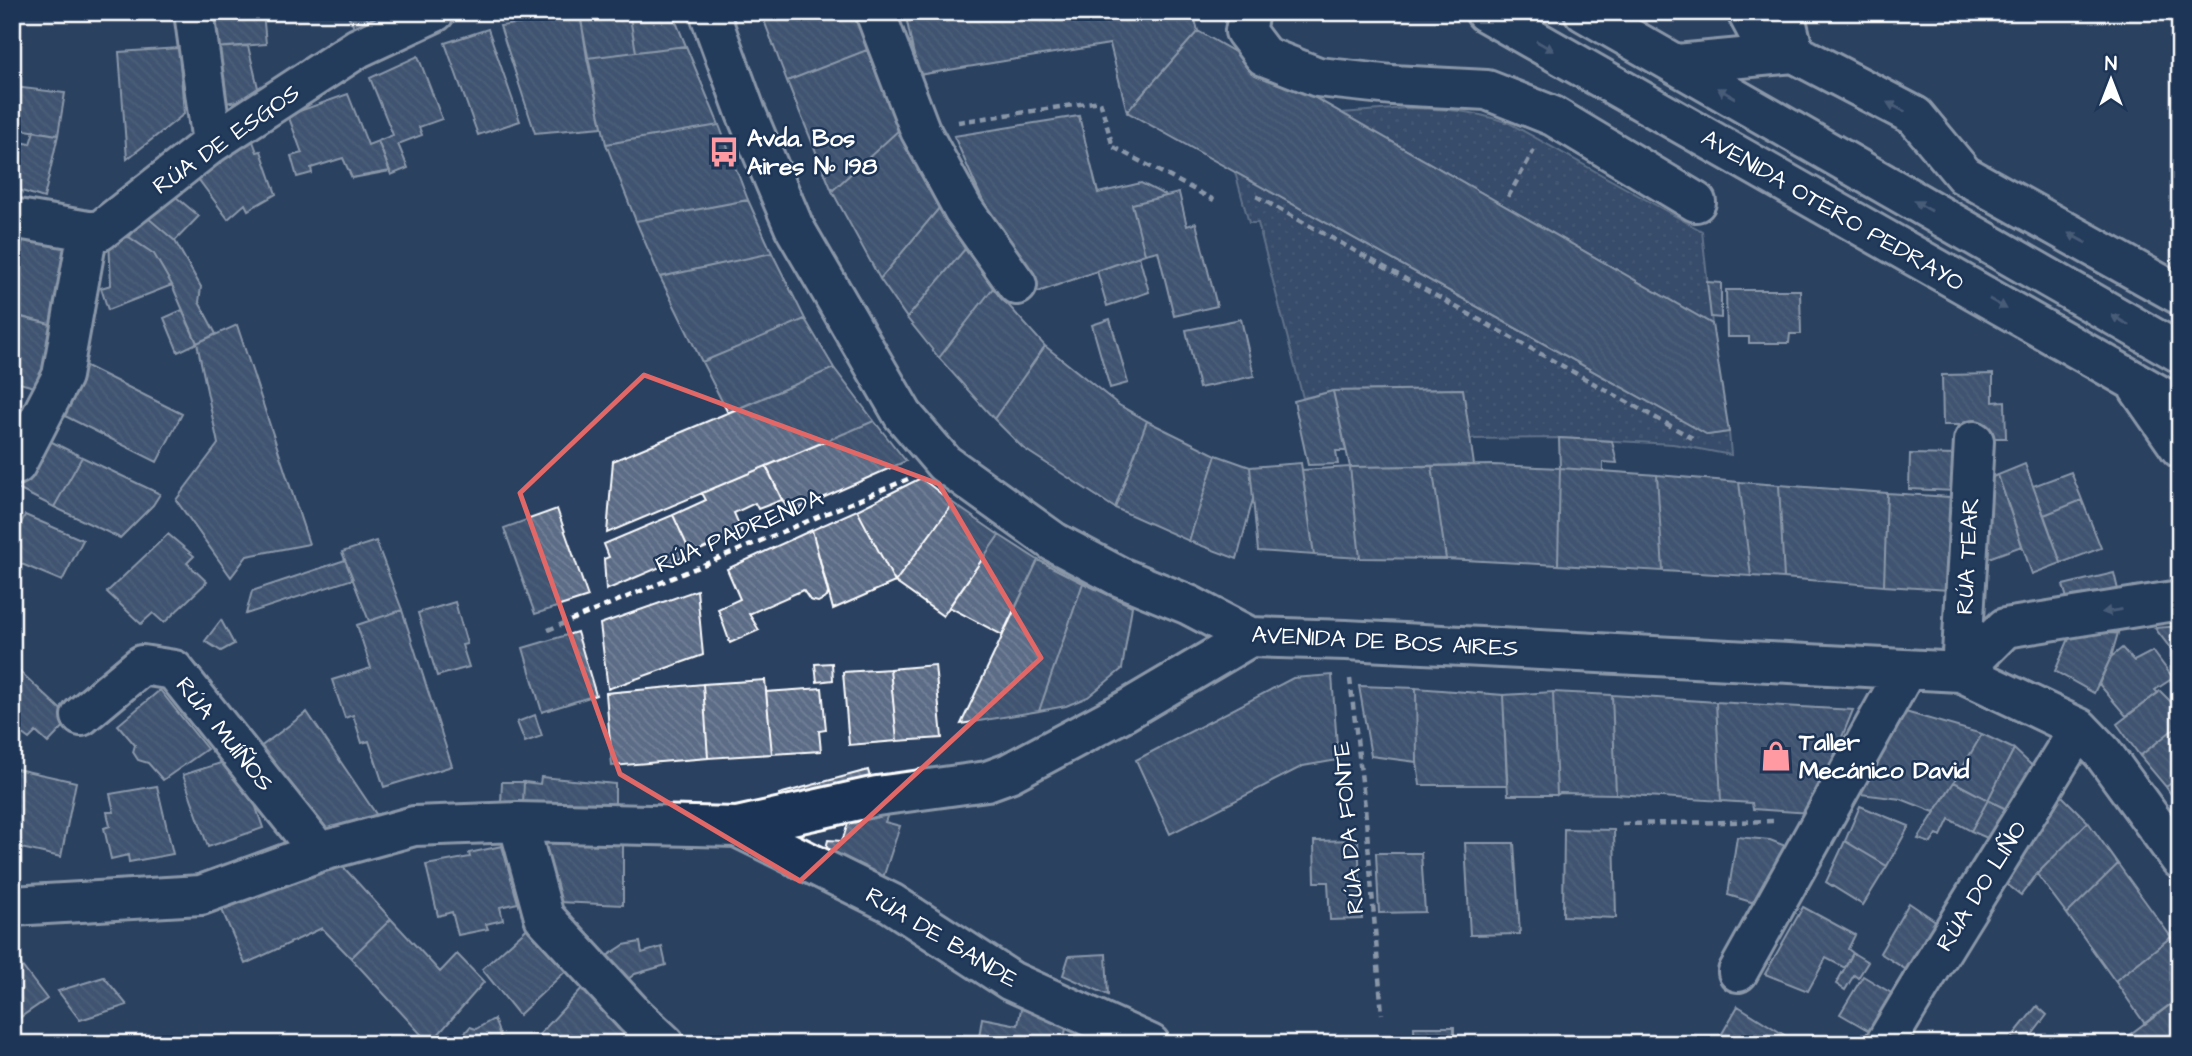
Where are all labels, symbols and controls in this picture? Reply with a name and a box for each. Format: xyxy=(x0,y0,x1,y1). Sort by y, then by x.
one-way arrow xyxy=(1535,40,1554,52)
north arrow xyxy=(2076,46,2146,116)
text: N xyxy=(2105,51,2117,78)
street label: RÚA DE ESGOS xyxy=(146,76,307,203)
one-way arrow xyxy=(1717,86,1736,99)
one-way arrow xyxy=(1886,101,1906,112)
place label: Avda. Bos Aires Nº 198 xyxy=(747,122,878,184)
street label: AVENIDA OTERO PEDRAYO xyxy=(1695,122,1970,300)
bus stop icon: Avda. Bos Aires Nº 198 xyxy=(707,135,741,169)
one-way arrow xyxy=(1914,200,1933,212)
one-way arrow xyxy=(2067,232,2087,244)
one-way arrow xyxy=(1988,298,2008,310)
one-way arrow xyxy=(2111,314,2130,326)
street label: RÚA PADRENDA xyxy=(650,481,828,583)
street label: RÚA TEAR xyxy=(1948,497,1988,615)
one-way arrow xyxy=(2101,606,2123,617)
street label: AVENIDA DE BOS AIRES xyxy=(1251,618,1519,666)
street label: RÚA MUÍÑOS xyxy=(167,670,281,799)
place label: Taller Mecánico David xyxy=(1798,726,1970,788)
shop icon: Taller Mecánico David xyxy=(1759,739,1793,773)
street label: RÚA DA FONTE xyxy=(1325,740,1373,916)
street label: RÚA DO LIÑO xyxy=(1928,815,2036,958)
street label: RÚA DE BANDE xyxy=(859,879,1024,997)

